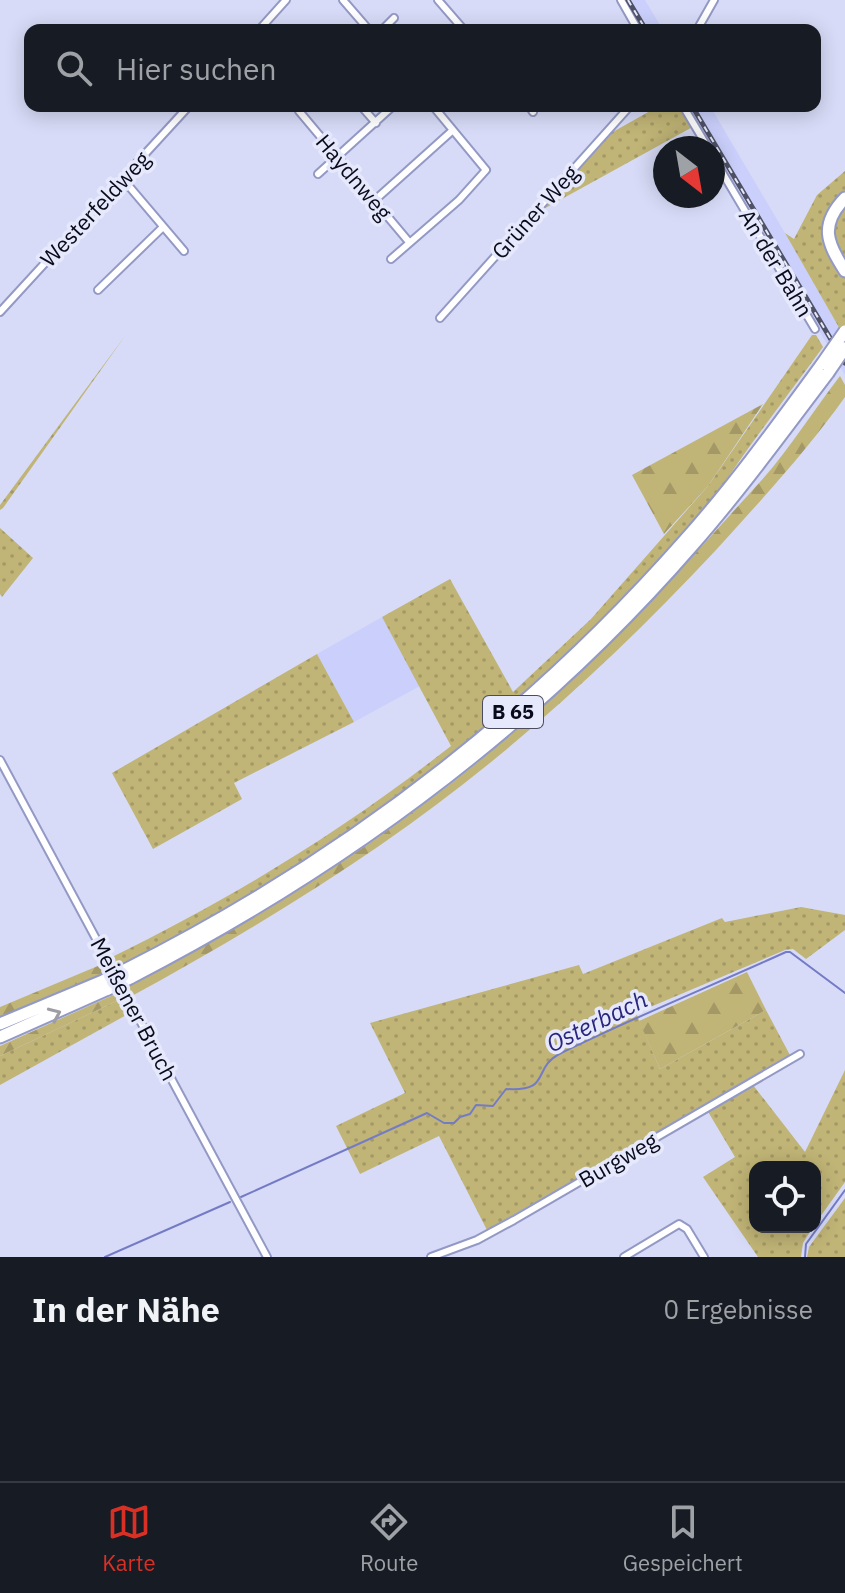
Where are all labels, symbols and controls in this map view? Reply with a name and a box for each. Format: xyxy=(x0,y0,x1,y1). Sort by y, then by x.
search box xyxy=(24,24,821,112)
icon: search xyxy=(52,46,96,90)
text: Hier suchen xyxy=(116,49,277,88)
street label: Haydnweg xyxy=(310,128,399,226)
north arrow xyxy=(653,136,725,208)
street label: Westerfeldweg xyxy=(34,144,156,273)
street label: Grüner Weg xyxy=(485,158,585,265)
street label: An der Bahn xyxy=(733,203,820,322)
road number: B 65 xyxy=(483,696,543,728)
street label: Meißener Bruch xyxy=(85,932,184,1085)
water label: Osterbach xyxy=(541,983,652,1059)
one-way arrow xyxy=(46,1008,61,1024)
street label: Burgweg xyxy=(573,1125,663,1194)
map controls xyxy=(749,1161,821,1233)
button: locate xyxy=(749,1161,821,1233)
text: In der Nähe xyxy=(32,1287,220,1331)
text: 0 Ergebnisse xyxy=(664,1292,813,1326)
tab: Karte xyxy=(102,1500,156,1577)
tab: Route xyxy=(360,1500,418,1577)
tab: Gespeichert xyxy=(623,1500,743,1577)

